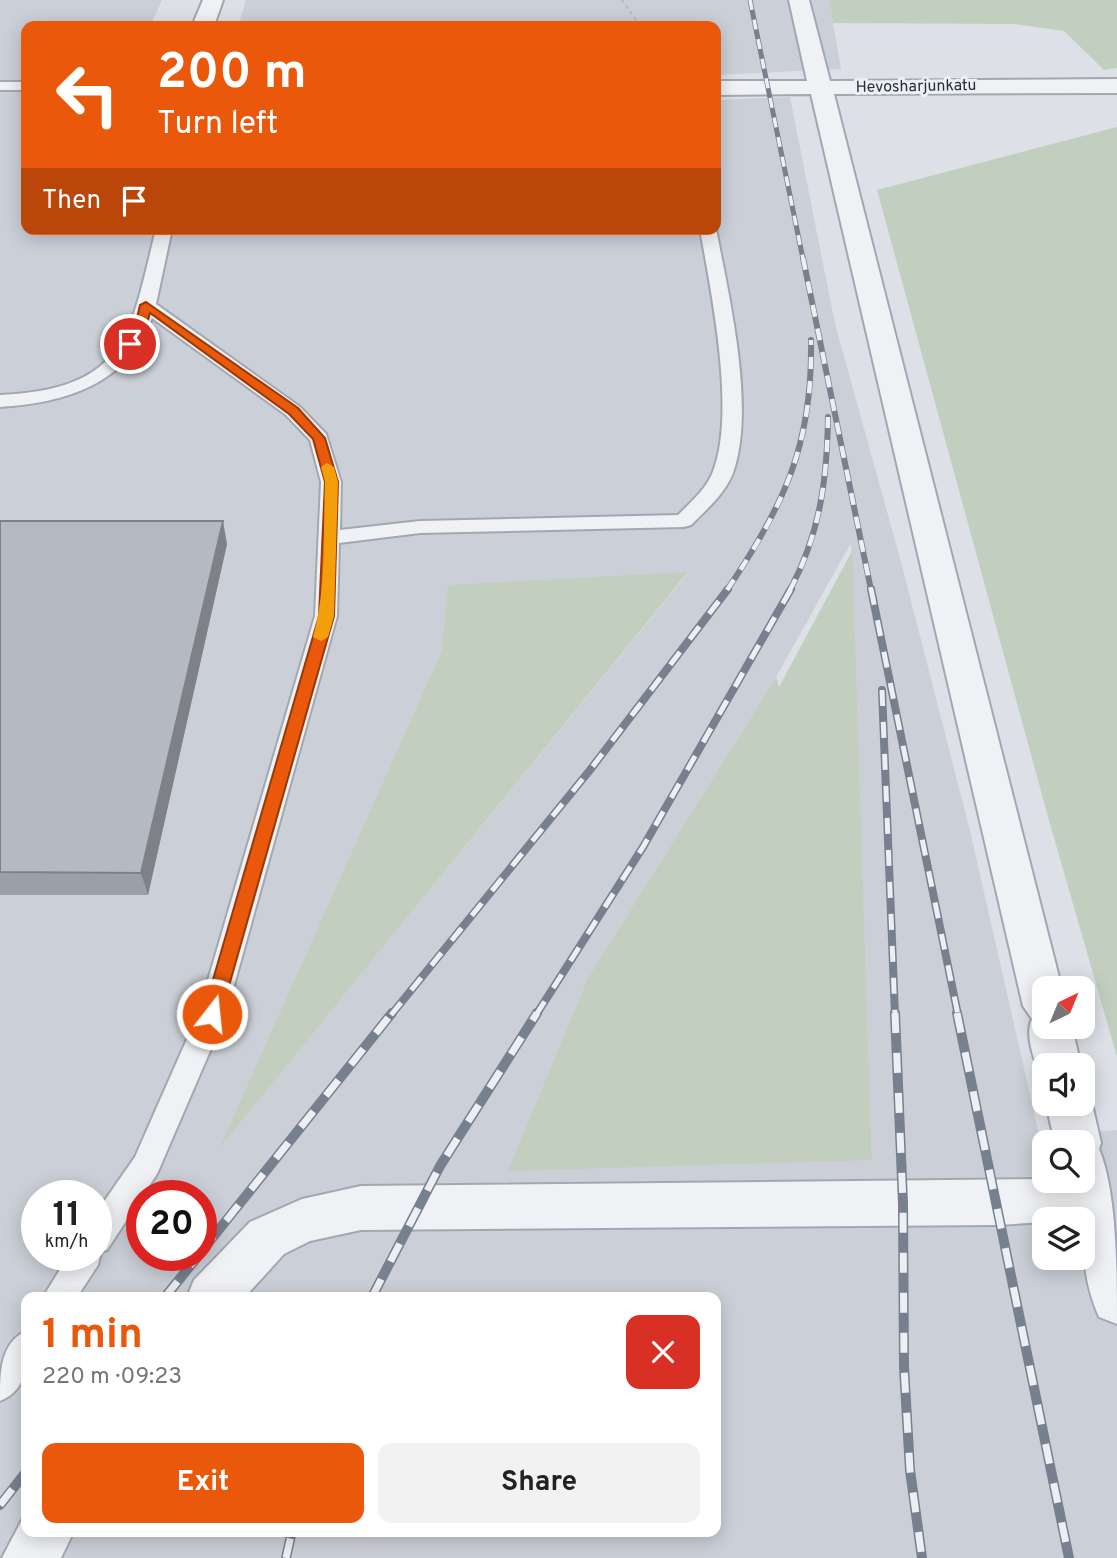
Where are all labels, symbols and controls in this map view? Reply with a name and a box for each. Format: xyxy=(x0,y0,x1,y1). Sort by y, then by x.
text: 200 m xyxy=(157,44,307,106)
icon: left xyxy=(42,49,133,140)
street label: Hevosharjunkatu xyxy=(855,76,977,98)
text: Turn left xyxy=(157,105,278,145)
icon: arrive xyxy=(115,182,153,220)
text: Then xyxy=(42,185,101,218)
pin xyxy=(100,314,160,374)
icon: arrive xyxy=(111,325,149,363)
north arrow xyxy=(1032,976,1096,1040)
map controls xyxy=(1032,976,1095,1270)
position arrow xyxy=(175,977,249,1051)
button: sound xyxy=(1032,1053,1095,1116)
button: search xyxy=(1032,1130,1095,1193)
speed limit sign: 20 xyxy=(126,1180,217,1271)
text: 11 xyxy=(53,1194,81,1238)
button: layers xyxy=(1032,1207,1095,1270)
text: km/h xyxy=(45,1231,88,1254)
text: 1 min xyxy=(42,1310,143,1363)
button: close xyxy=(626,1315,700,1389)
text: 220 m · 09:23 xyxy=(42,1363,182,1392)
button: Exit xyxy=(42,1443,364,1523)
button: Share xyxy=(378,1443,700,1523)

